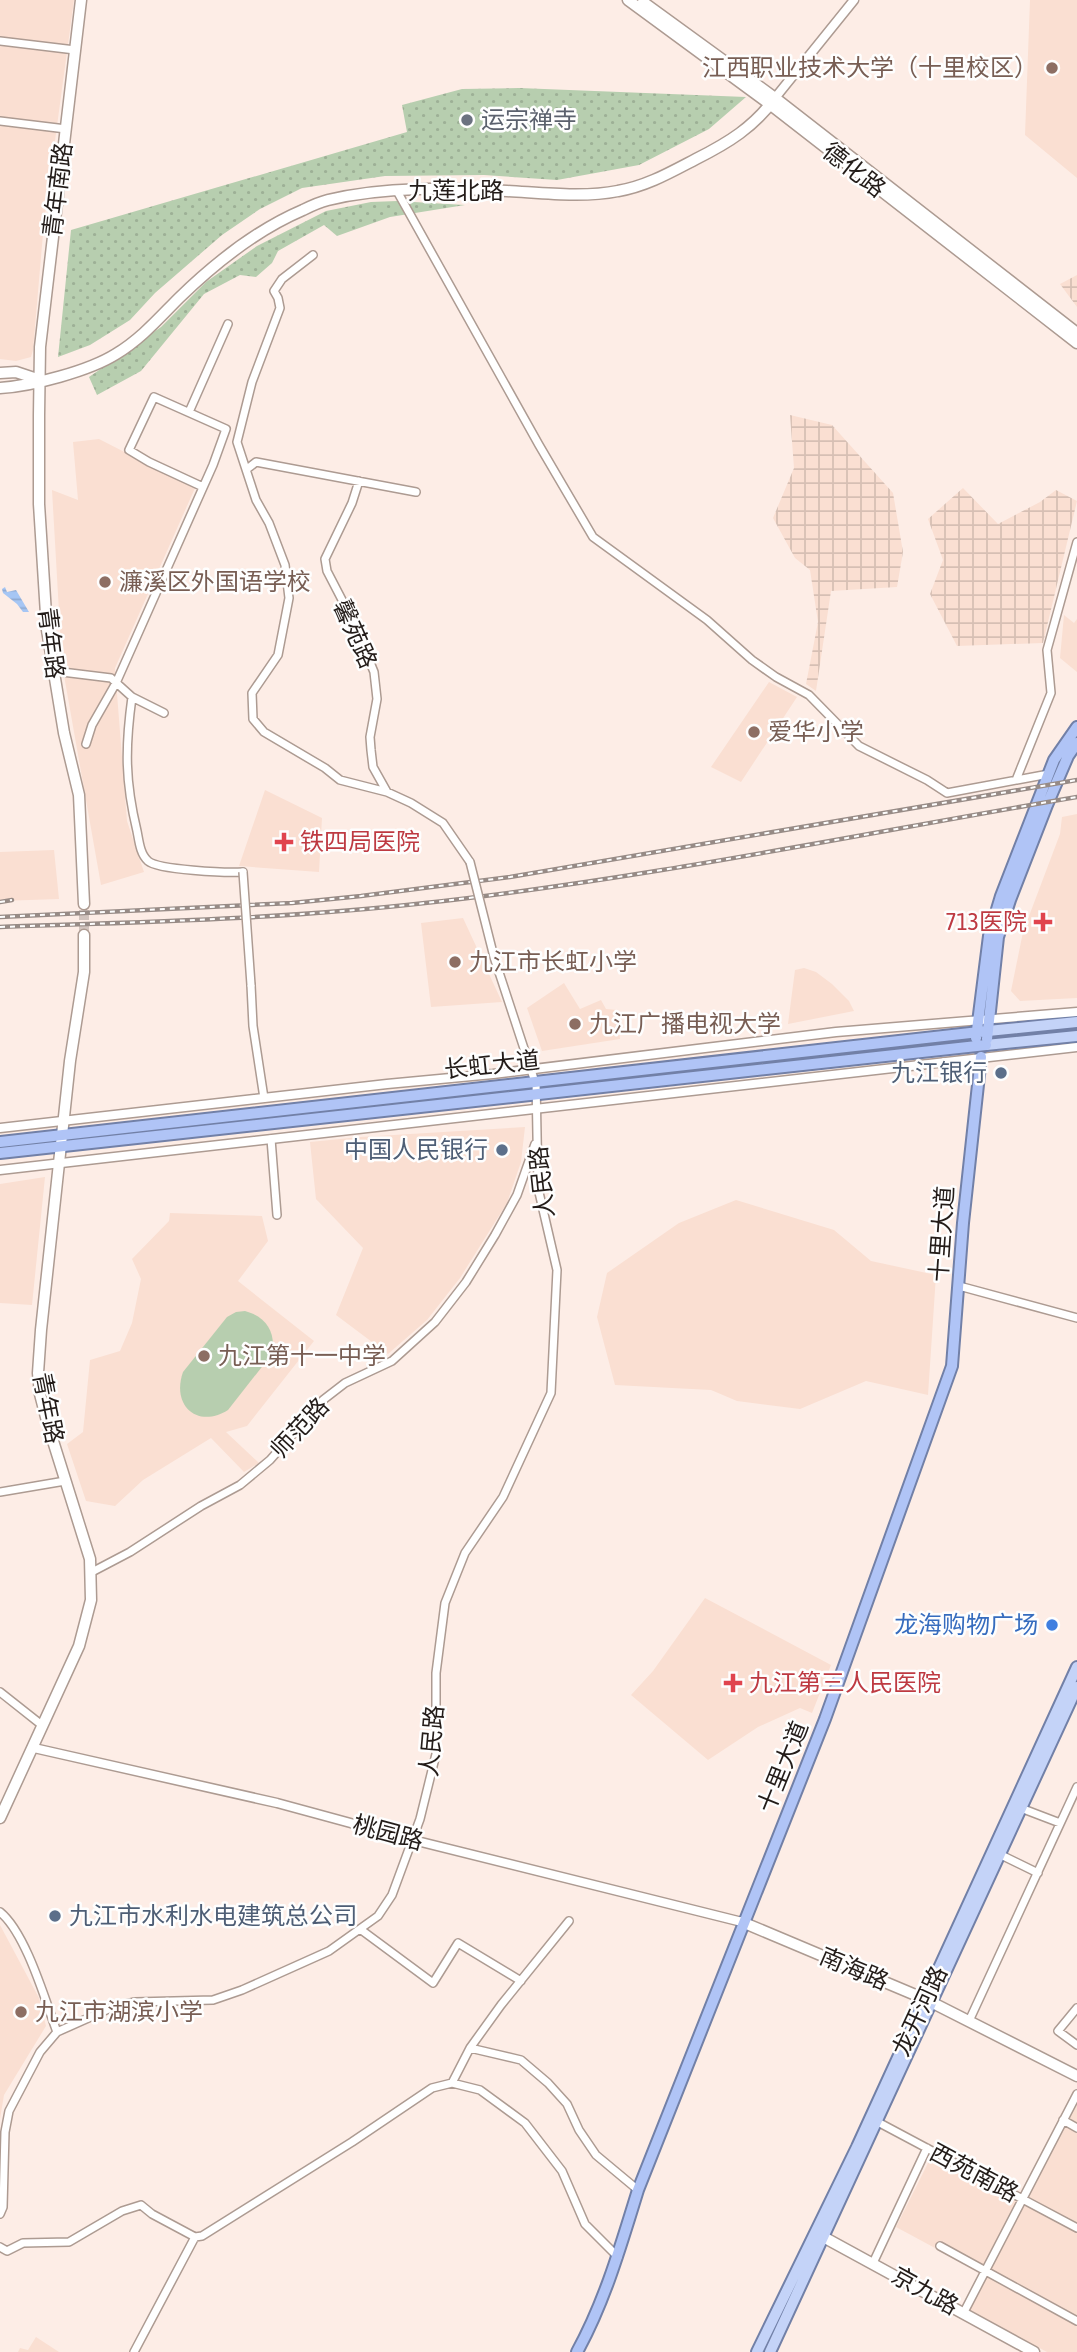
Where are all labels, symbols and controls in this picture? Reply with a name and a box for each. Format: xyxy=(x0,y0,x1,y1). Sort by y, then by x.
place label: 江西职业技术大学（十里校区） xyxy=(702,54,1038,81)
marker: 江西职业技术大学（十里校区） xyxy=(1044,60,1060,76)
place label: 运宗禅寺 xyxy=(481,106,577,133)
marker: 运宗禅寺 xyxy=(459,112,475,128)
street label: 德化路 xyxy=(818,137,891,202)
street label: 青年南路 xyxy=(38,141,77,239)
street label: 九莲北路 xyxy=(408,177,504,204)
place label: 濂溪区外国语学校 xyxy=(119,568,311,595)
marker: 濂溪区外国语学校 xyxy=(97,574,113,590)
street label: 馨苑路 xyxy=(328,595,382,672)
street label: 青年路 xyxy=(34,606,69,680)
place label: 爱华小学 xyxy=(768,718,864,745)
marker: 爱华小学 xyxy=(746,724,762,740)
place label: 铁四局医院 xyxy=(300,828,420,855)
marker: 铁四局医院 xyxy=(274,832,294,852)
place label: 713医院 xyxy=(945,908,1027,935)
marker: 713医院 xyxy=(1033,912,1053,932)
place label: 九江市长虹小学 xyxy=(469,948,637,975)
marker: 九江市长虹小学 xyxy=(447,954,463,970)
place label: 九江广播电视大学 xyxy=(589,1010,781,1037)
marker: 九江广播电视大学 xyxy=(567,1016,583,1032)
street label: 长虹大道 xyxy=(443,1046,541,1083)
place label: 九江银行 xyxy=(891,1059,987,1086)
marker: 九江银行 xyxy=(993,1065,1009,1081)
place label: 中国人民银行 xyxy=(344,1136,488,1163)
marker: 中国人民银行 xyxy=(494,1142,510,1158)
street label: 人民路 xyxy=(524,1145,559,1219)
street label: 十里大道 xyxy=(925,1185,958,1283)
place label: 九江第十一中学 xyxy=(218,1342,386,1369)
marker: 九江第十一中学 xyxy=(196,1348,212,1364)
street label: 青年路 xyxy=(28,1370,69,1446)
street label: 师范路 xyxy=(265,1392,334,1463)
place label: 龙海购物广场 xyxy=(894,1611,1038,1638)
marker: 龙海购物广场 xyxy=(1044,1617,1060,1633)
place label: 九江第三人民医院 xyxy=(749,1669,941,1696)
marker: 九江第三人民医院 xyxy=(723,1673,743,1693)
street label: 人民路 xyxy=(415,1704,448,1778)
street label: 十里大道 xyxy=(752,1717,813,1816)
street label: 桃园路 xyxy=(350,1810,426,1855)
place label: 九江市水利水电建筑总公司 xyxy=(69,1902,357,1929)
marker: 九江市水利水电建筑总公司 xyxy=(47,1908,63,1924)
street label: 南海路 xyxy=(816,1942,893,1995)
street label: 龙开河路 xyxy=(887,1962,952,2060)
place label: 九江市湖滨小学 xyxy=(35,1998,203,2025)
marker: 九江市湖滨小学 xyxy=(13,2004,29,2020)
street label: 西苑南路 xyxy=(926,2138,1023,2207)
street label: 京九路 xyxy=(887,2261,963,2320)

